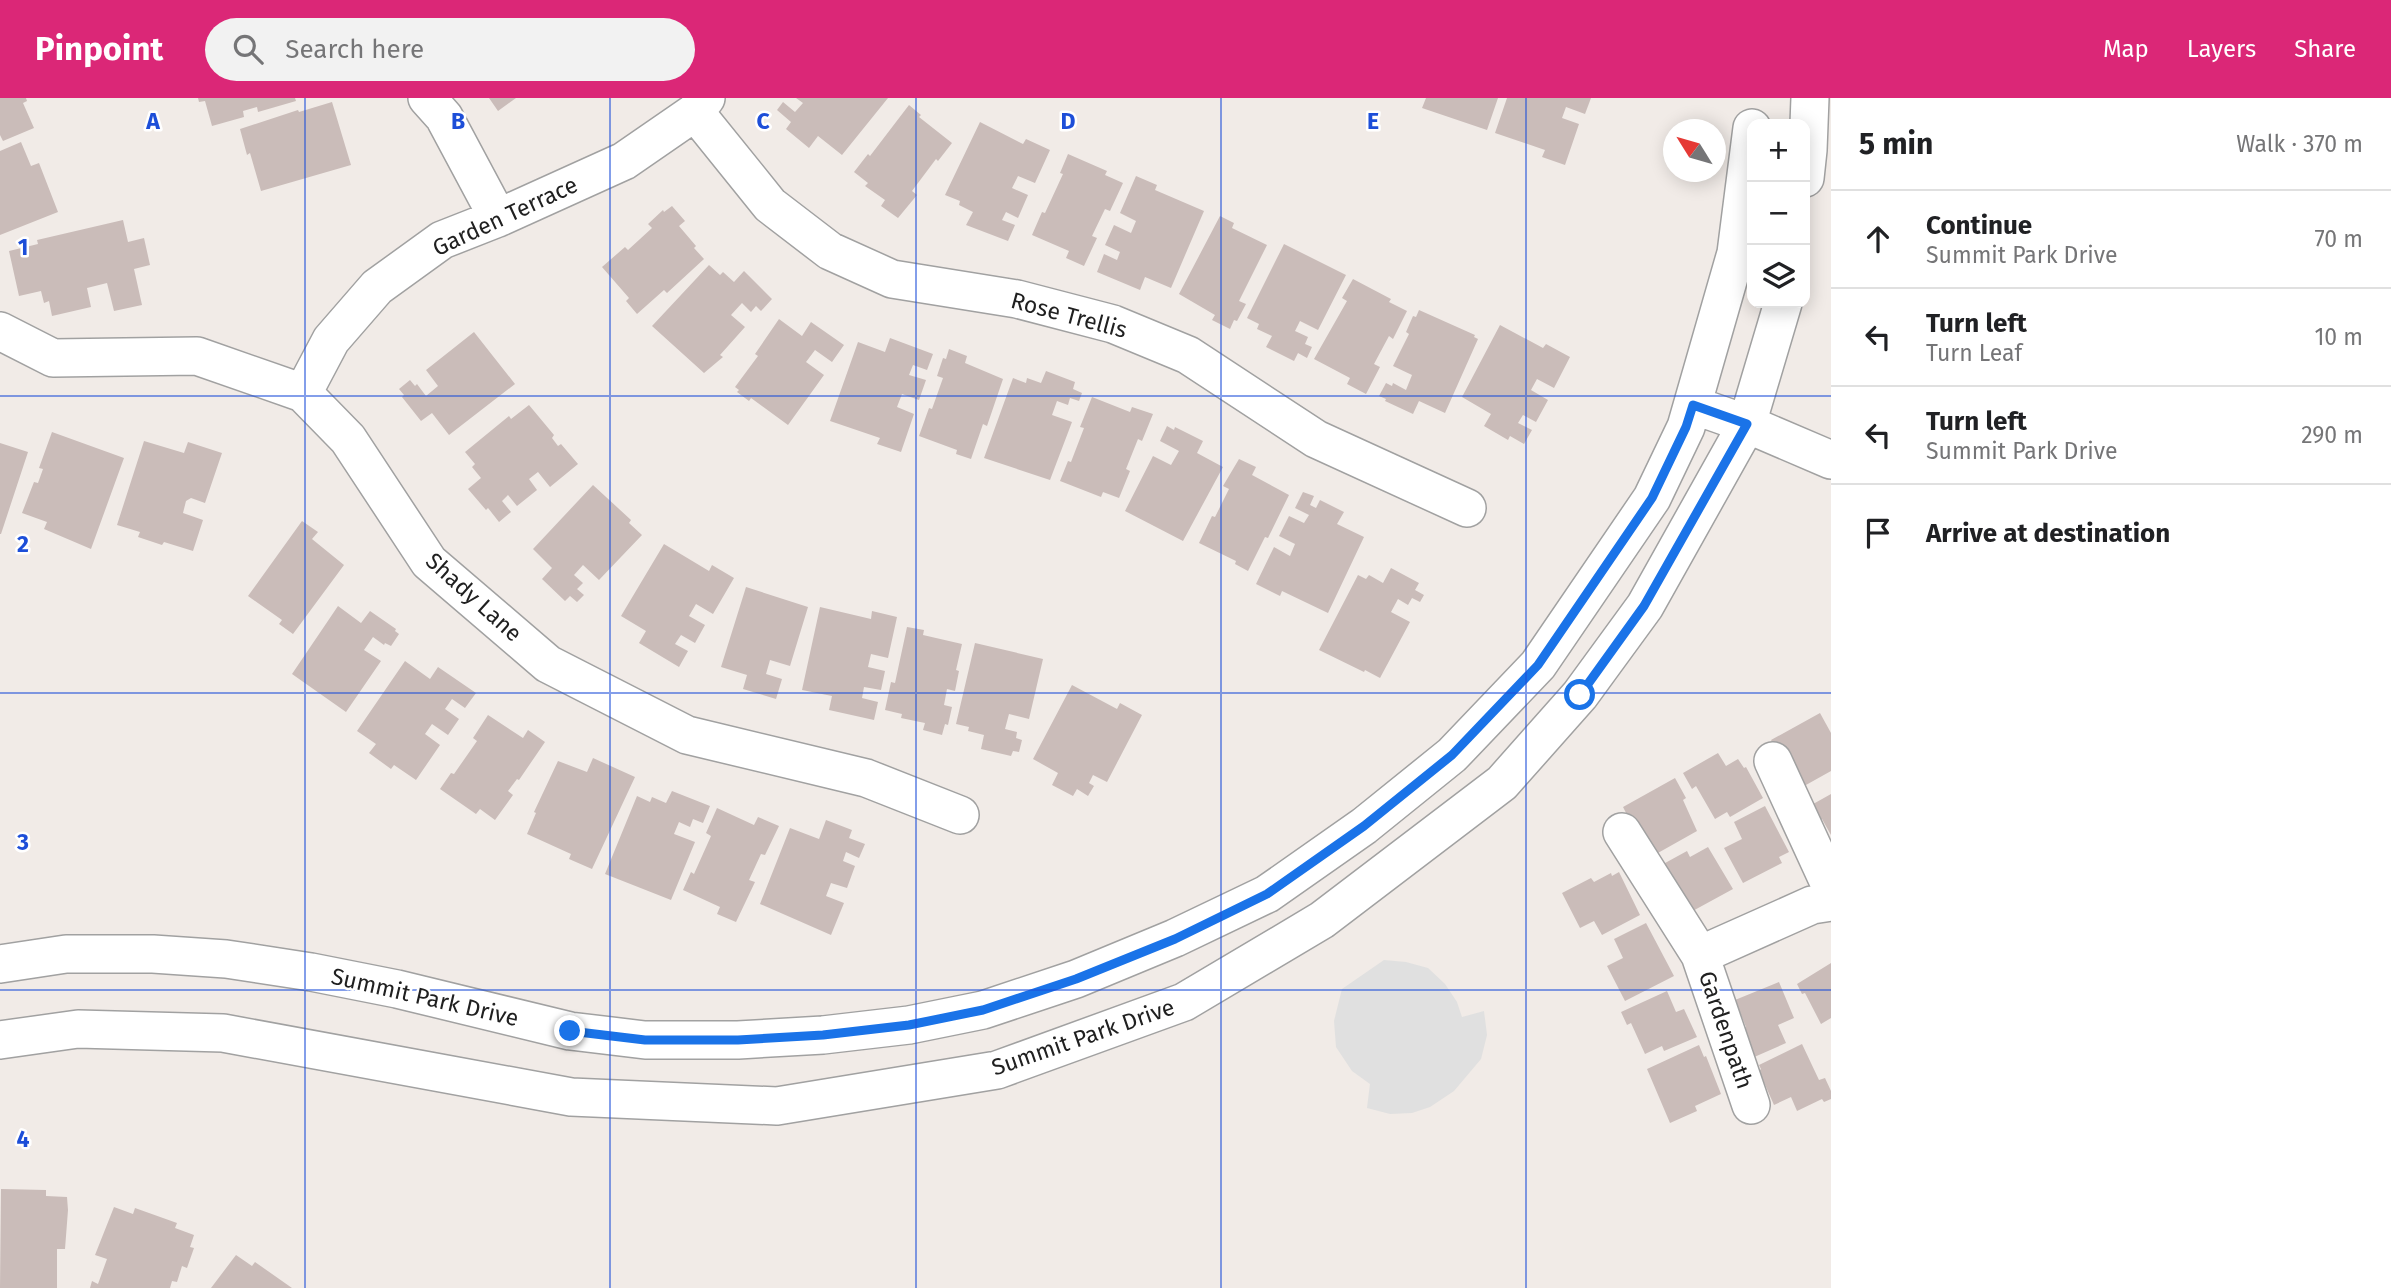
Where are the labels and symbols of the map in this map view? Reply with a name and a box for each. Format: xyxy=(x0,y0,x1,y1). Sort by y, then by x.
text: A xyxy=(145,107,160,135)
text: B xyxy=(451,107,465,135)
text: C xyxy=(756,107,770,135)
text: D xyxy=(1061,107,1076,135)
text: E xyxy=(1367,107,1379,135)
north arrow xyxy=(1663,119,1726,182)
street label: Garden Terrace xyxy=(428,170,582,262)
text: 1 xyxy=(18,233,28,261)
street label: Rose Trellis xyxy=(1008,286,1130,344)
text: 2 xyxy=(17,530,29,558)
street label: Shady Lane xyxy=(420,547,528,647)
route start xyxy=(1564,679,1595,710)
text: 3 xyxy=(16,828,29,856)
street label: Summit Park Drive xyxy=(329,962,521,1032)
street label: Gardenpath xyxy=(1693,967,1759,1093)
street label: Summit Park Drive xyxy=(988,993,1178,1081)
route end xyxy=(554,1015,585,1046)
text: 4 xyxy=(17,1125,30,1153)

